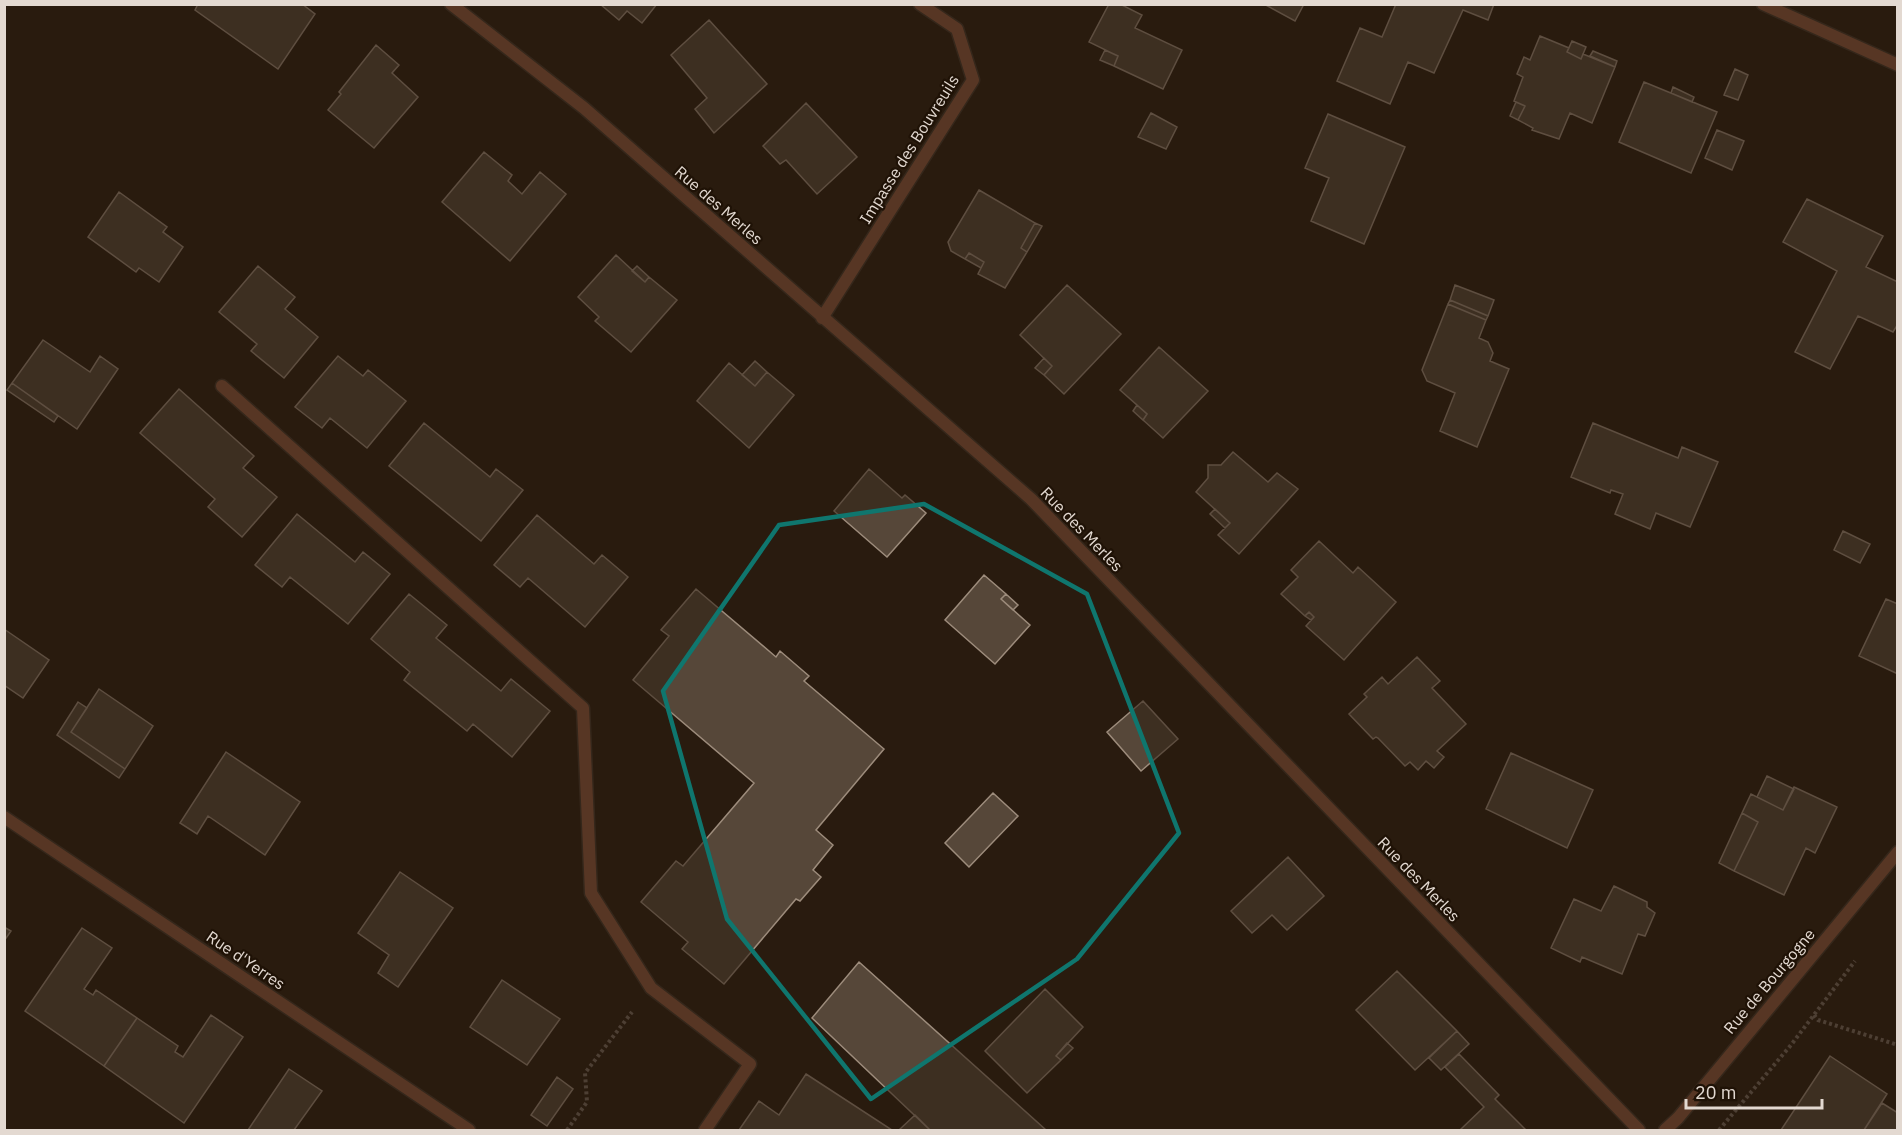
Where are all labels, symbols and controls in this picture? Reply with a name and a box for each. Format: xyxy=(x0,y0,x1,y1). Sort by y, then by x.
street label: Impasse des Bouvreuils xyxy=(855,71,963,227)
street label: Rue des Merles xyxy=(671,161,767,249)
street label: Rue des Merles xyxy=(1037,482,1127,576)
street label: Rue des Merles xyxy=(1374,832,1464,926)
street label: Rue de Bourgogne xyxy=(1719,924,1819,1038)
street label: Rue d'Yerres xyxy=(203,926,289,994)
scale bar xyxy=(1686,1072,1822,1110)
text: 20 m xyxy=(1695,1081,1737,1104)

